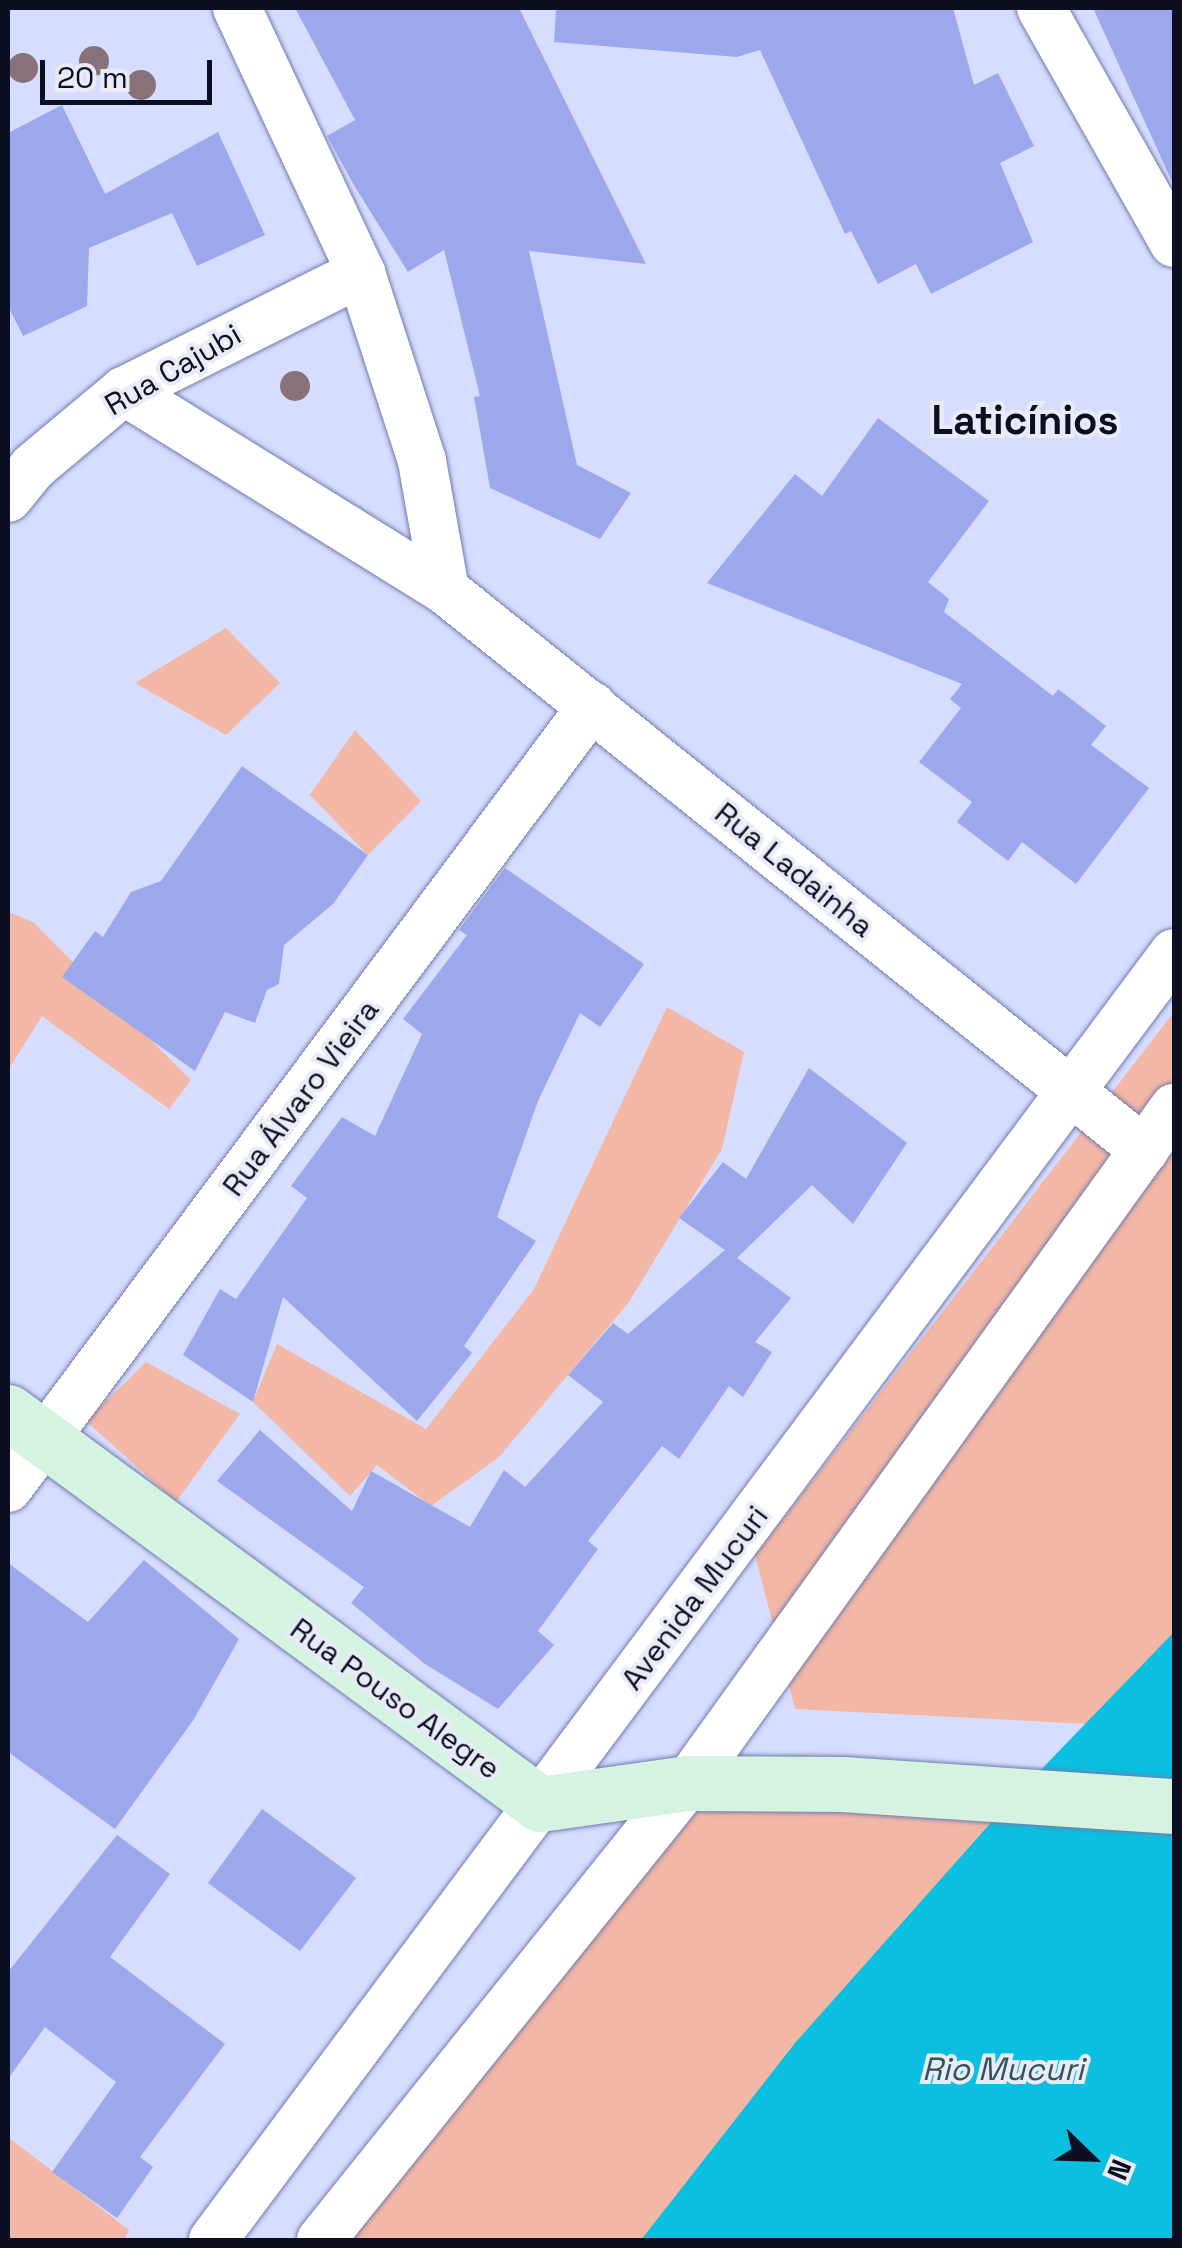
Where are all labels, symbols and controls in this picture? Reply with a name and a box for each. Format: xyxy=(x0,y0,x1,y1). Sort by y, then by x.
scale bar xyxy=(45,40,218,102)
text: 20 m xyxy=(57,58,128,97)
street label: Rua Cajubi xyxy=(99,317,247,423)
district label: Laticínios xyxy=(931,397,1119,445)
street label: Rua Ladainha xyxy=(708,795,880,945)
street label: Rua Álvaro Vieira xyxy=(215,992,387,1204)
street label: Avenida Mucuri xyxy=(614,1499,776,1697)
street label: Rua Pouso Alegre xyxy=(283,1611,507,1787)
water label: Rio Mucuri xyxy=(922,2050,1084,2088)
north arrow xyxy=(1042,2108,1142,2208)
text: N xyxy=(1099,2154,1140,2185)

